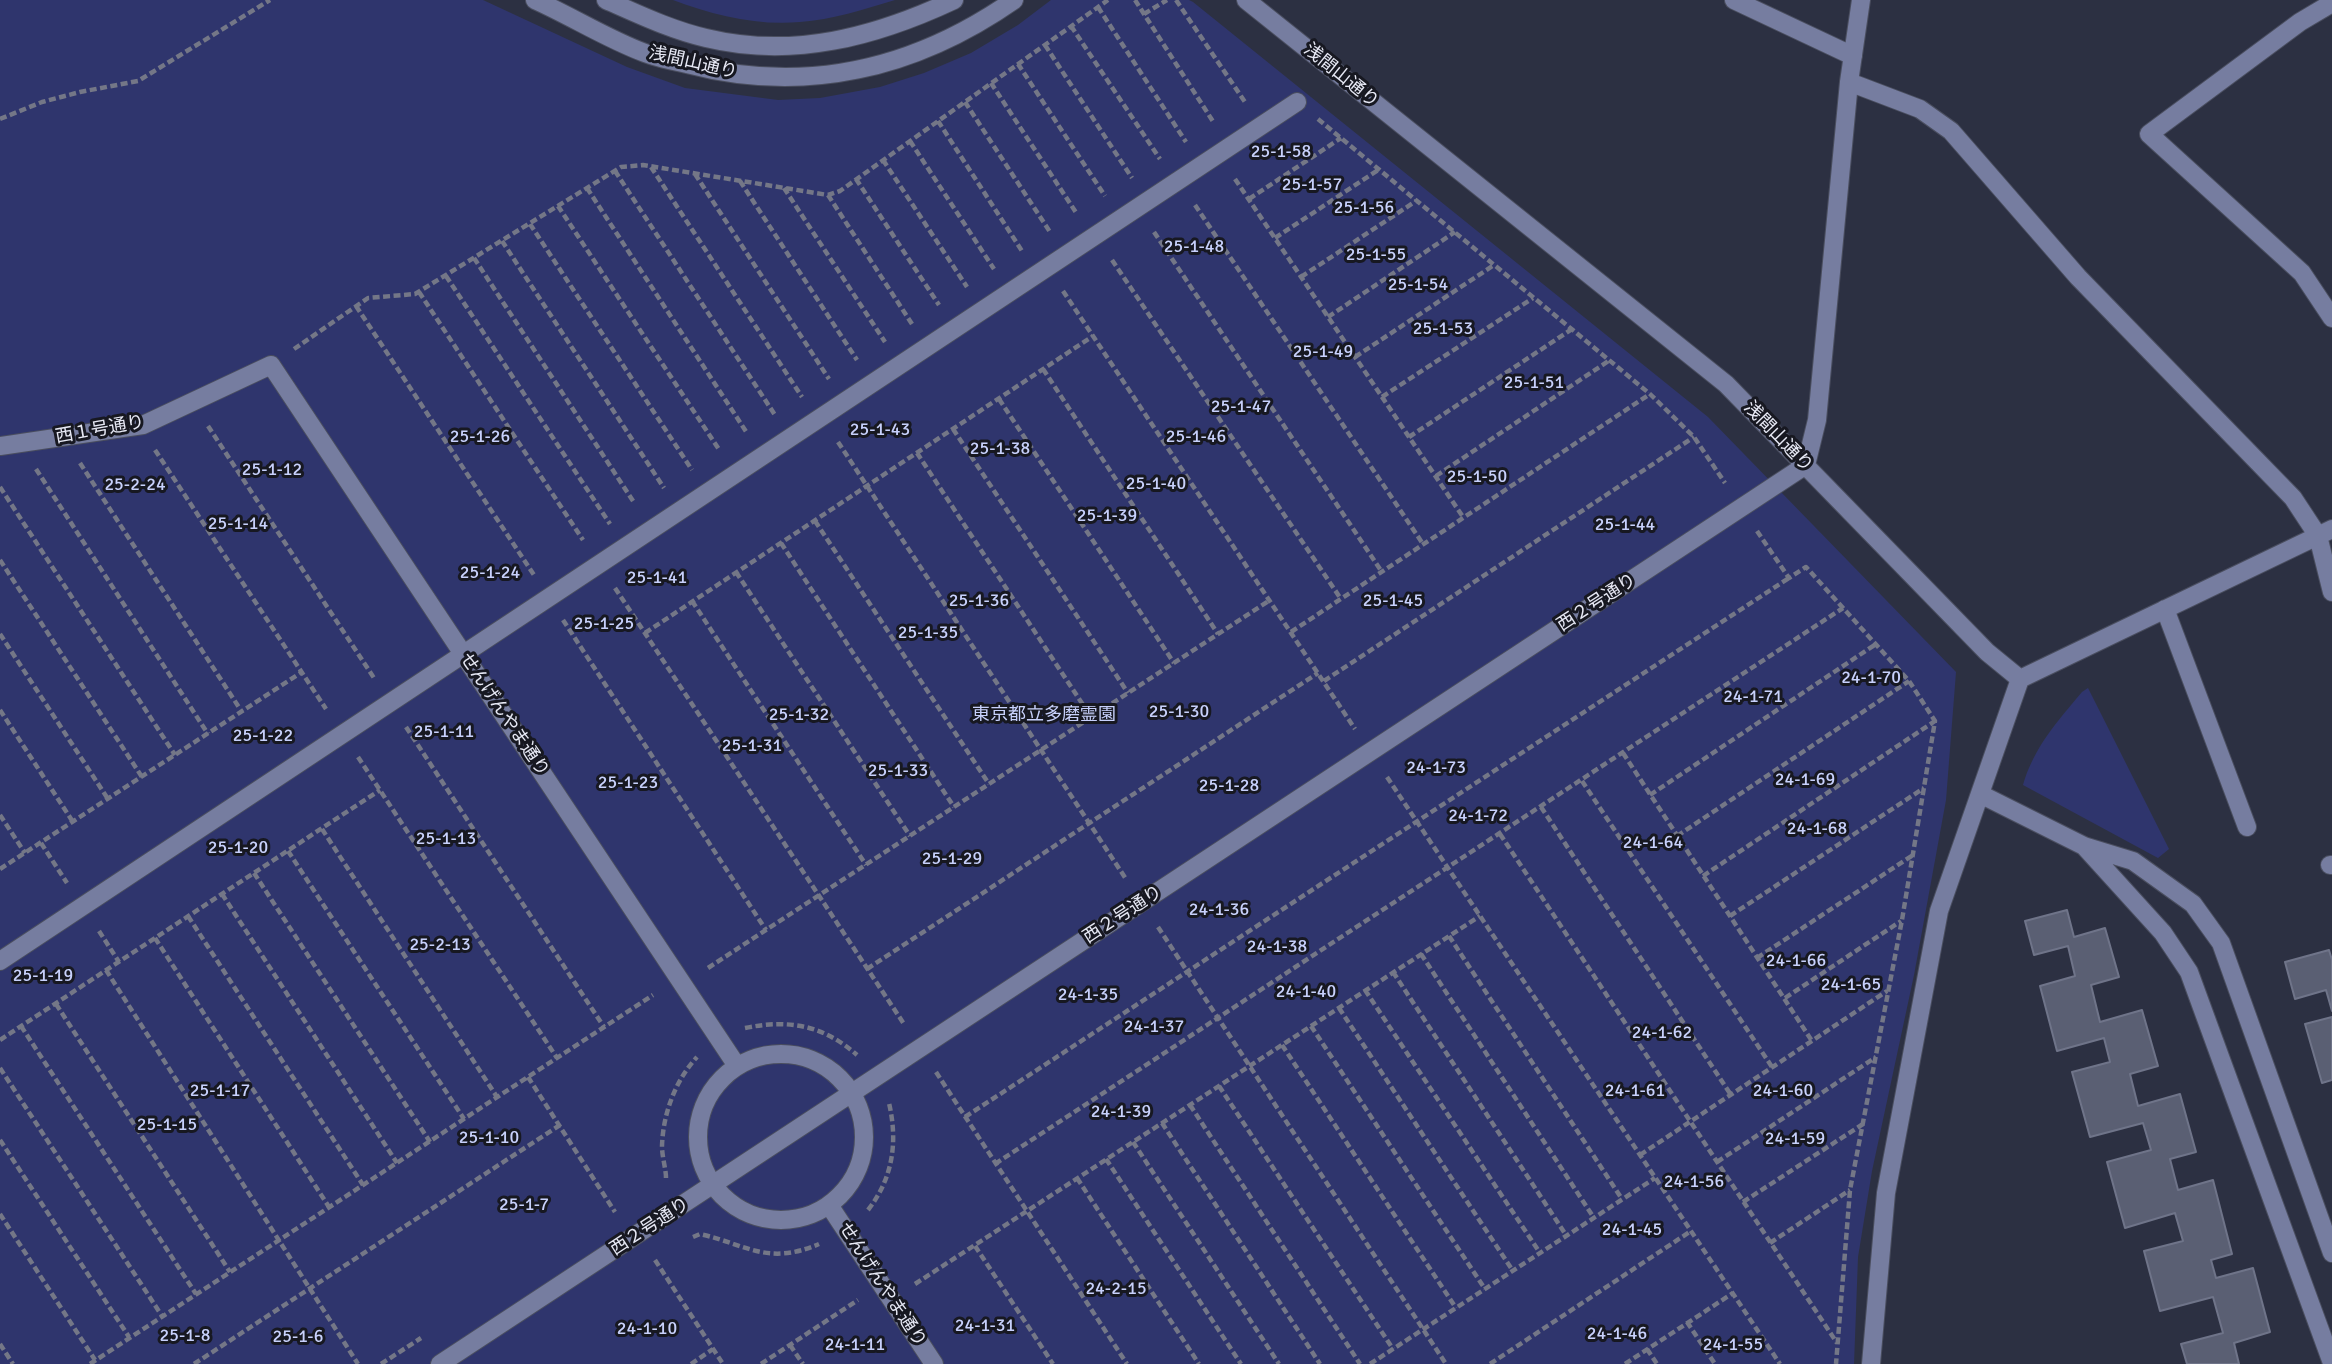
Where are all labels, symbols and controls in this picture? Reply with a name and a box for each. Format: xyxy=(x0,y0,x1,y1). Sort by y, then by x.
street label: 浅間山通り xyxy=(1299,39,1383,113)
street label: 浅間山通り xyxy=(647,42,739,84)
park label: 25-1-58 xyxy=(1251,141,1311,163)
park label: 25-1-57 xyxy=(1282,174,1342,196)
park label: 25-1-56 xyxy=(1334,197,1394,219)
park label: 25-1-48 xyxy=(1164,236,1224,258)
park label: 25-1-55 xyxy=(1346,244,1406,266)
park label: 25-1-54 xyxy=(1388,274,1448,296)
park label: 25-1-53 xyxy=(1413,318,1473,340)
park label: 25-1-49 xyxy=(1293,341,1353,363)
park label: 25-1-51 xyxy=(1504,372,1564,394)
park label: 25-1-47 xyxy=(1211,396,1271,418)
street label: 浅間山通り xyxy=(1739,397,1817,477)
street label: 西１号通り xyxy=(54,412,146,448)
park label: 25-1-43 xyxy=(850,419,910,441)
park label: 25-1-26 xyxy=(450,426,510,448)
park label: 25-1-46 xyxy=(1166,426,1226,448)
park label: 25-1-38 xyxy=(970,438,1030,460)
park label: 25-1-12 xyxy=(242,459,302,481)
park label: 25-1-50 xyxy=(1447,466,1507,488)
park label: 25-1-40 xyxy=(1126,473,1186,495)
park label: 25-2-24 xyxy=(104,474,166,496)
park label: 25-1-39 xyxy=(1077,505,1137,527)
park label: 25-1-14 xyxy=(208,513,268,535)
park label: 25-1-44 xyxy=(1595,514,1655,536)
park label: 25-1-24 xyxy=(460,562,520,584)
park label: 25-1-41 xyxy=(627,567,687,589)
street label: 西２号通り xyxy=(1553,569,1641,637)
park label: 25-1-36 xyxy=(949,590,1009,612)
park label: 25-1-45 xyxy=(1363,590,1423,612)
park label: 25-1-25 xyxy=(574,613,634,635)
park label: 25-1-35 xyxy=(898,622,958,644)
street label: せんげんやま通り xyxy=(455,649,553,781)
park label: 24-1-70 xyxy=(1841,667,1901,689)
park label: 24-1-71 xyxy=(1723,686,1783,708)
park label: 25-1-30 xyxy=(1149,701,1209,723)
park label: 25-1-32 xyxy=(769,704,829,726)
park label: 東京都立多磨霊園 xyxy=(972,704,1116,726)
park label: 25-1-11 xyxy=(414,721,474,743)
park label: 25-1-22 xyxy=(233,725,293,747)
park label: 25-1-31 xyxy=(722,735,782,757)
park label: 24-1-73 xyxy=(1406,757,1466,779)
park label: 25-1-33 xyxy=(868,760,928,782)
park label: 24-1-69 xyxy=(1775,769,1835,791)
park label: 25-1-23 xyxy=(598,772,658,794)
park label: 25-1-28 xyxy=(1199,775,1259,797)
park label: 24-1-72 xyxy=(1448,805,1508,827)
park label: 24-1-68 xyxy=(1787,818,1847,840)
park label: 25-1-13 xyxy=(416,828,476,850)
park label: 24-1-64 xyxy=(1623,832,1683,854)
park label: 25-1-20 xyxy=(208,837,268,859)
park label: 25-1-29 xyxy=(922,848,982,870)
street label: 西２号通り xyxy=(1079,881,1167,949)
park label: 24-1-36 xyxy=(1189,899,1249,921)
park label: 25-2-13 xyxy=(409,934,471,956)
park label: 24-1-38 xyxy=(1247,936,1307,958)
park label: 24-1-66 xyxy=(1766,950,1826,972)
park label: 25-1-19 xyxy=(13,965,73,987)
park label: 24-1-65 xyxy=(1821,974,1881,996)
park label: 24-1-40 xyxy=(1276,981,1336,1003)
park label: 24-1-35 xyxy=(1058,984,1118,1006)
park label: 24-1-37 xyxy=(1124,1016,1184,1038)
park label: 24-1-62 xyxy=(1632,1022,1692,1044)
park label: 25-1-17 xyxy=(190,1080,250,1102)
park label: 24-1-61 xyxy=(1605,1080,1665,1102)
park label: 24-1-60 xyxy=(1753,1080,1813,1102)
park label: 24-1-39 xyxy=(1091,1101,1151,1123)
park label: 25-1-15 xyxy=(137,1114,197,1136)
park label: 25-1-10 xyxy=(459,1127,519,1149)
park label: 24-1-59 xyxy=(1765,1128,1825,1150)
park label: 24-1-56 xyxy=(1664,1171,1724,1193)
street label: 西２号通り xyxy=(606,1193,694,1261)
park label: 25-1-7 xyxy=(499,1194,549,1216)
street label: せんげんやま通り xyxy=(834,1219,930,1351)
park label: 24-1-45 xyxy=(1602,1219,1662,1241)
park label: 24-2-15 xyxy=(1085,1278,1147,1300)
park label: 24-1-31 xyxy=(955,1315,1015,1337)
park label: 24-1-10 xyxy=(617,1318,677,1340)
park label: 24-1-46 xyxy=(1587,1323,1647,1345)
park label: 25-1-8 xyxy=(160,1325,210,1347)
park label: 25-1-6 xyxy=(273,1326,323,1348)
park label: 24-1-11 xyxy=(825,1334,885,1356)
park label: 24-1-55 xyxy=(1703,1334,1763,1356)

